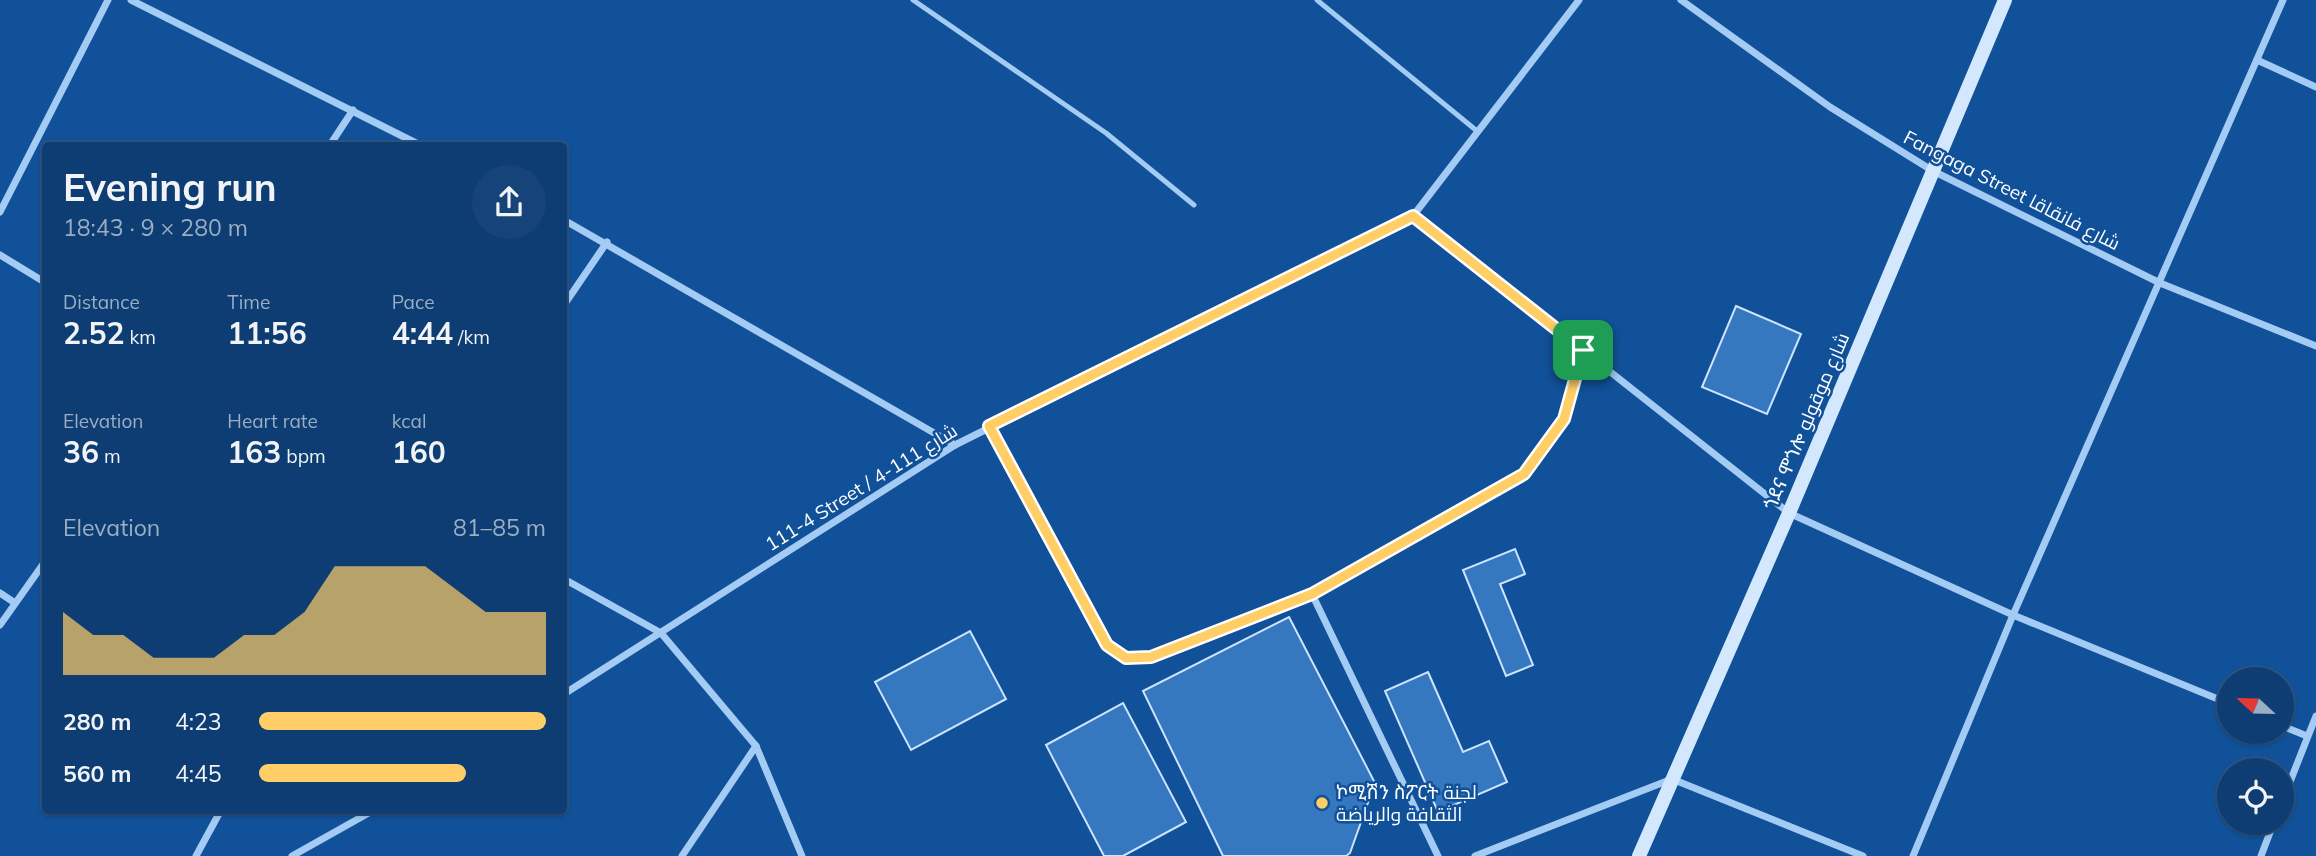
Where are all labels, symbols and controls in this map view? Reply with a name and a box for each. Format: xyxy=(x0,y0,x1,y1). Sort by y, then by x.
street label: Fangaga Street شارع فانقاقا xyxy=(1899,125,2124,257)
text: Evening run xyxy=(63,163,277,211)
button: share xyxy=(472,165,546,239)
text: 18:43 · 9 × 280 m xyxy=(63,213,248,242)
text: Distance xyxy=(63,290,140,314)
text: Time xyxy=(227,290,270,314)
text: Pace xyxy=(392,290,435,314)
text: 2.52 xyxy=(63,314,124,352)
text: 11:56 xyxy=(227,314,307,352)
text: 4:44 xyxy=(392,314,453,352)
pin xyxy=(1553,320,1613,380)
text: km xyxy=(124,325,156,349)
text: /km xyxy=(453,325,490,349)
street label: ጎደና ሞጎሎ شارع موقولو xyxy=(1758,329,1856,514)
icon: arrive xyxy=(1564,331,1602,369)
text: Elevation xyxy=(63,409,143,433)
text: Heart rate xyxy=(227,409,318,433)
text: kcal xyxy=(392,409,426,433)
street label: 111-4 Street / شارع 111-4 xyxy=(760,418,963,558)
text: 36 xyxy=(63,433,99,471)
text: 163 xyxy=(227,433,281,471)
text: 160 xyxy=(392,433,446,471)
text: m xyxy=(99,444,121,468)
text: bpm xyxy=(281,444,326,468)
text: Elevation xyxy=(63,513,160,542)
text: 81–85 m xyxy=(453,513,546,542)
north arrow xyxy=(2217,667,2294,744)
map controls xyxy=(2217,667,2294,835)
text: 280 m xyxy=(63,707,131,736)
text: 4:23 xyxy=(175,707,222,736)
button: locate xyxy=(2217,758,2294,835)
text: 560 m xyxy=(63,759,131,788)
text: 4:45 xyxy=(175,759,222,788)
place label: ኮሚሽን ስፖርት لجنة الثقافة والرياضة xyxy=(1336,780,1477,826)
marker: ኮሚሽን ስፖርት لجنة الثقافة والرياضة xyxy=(1314,795,1330,811)

